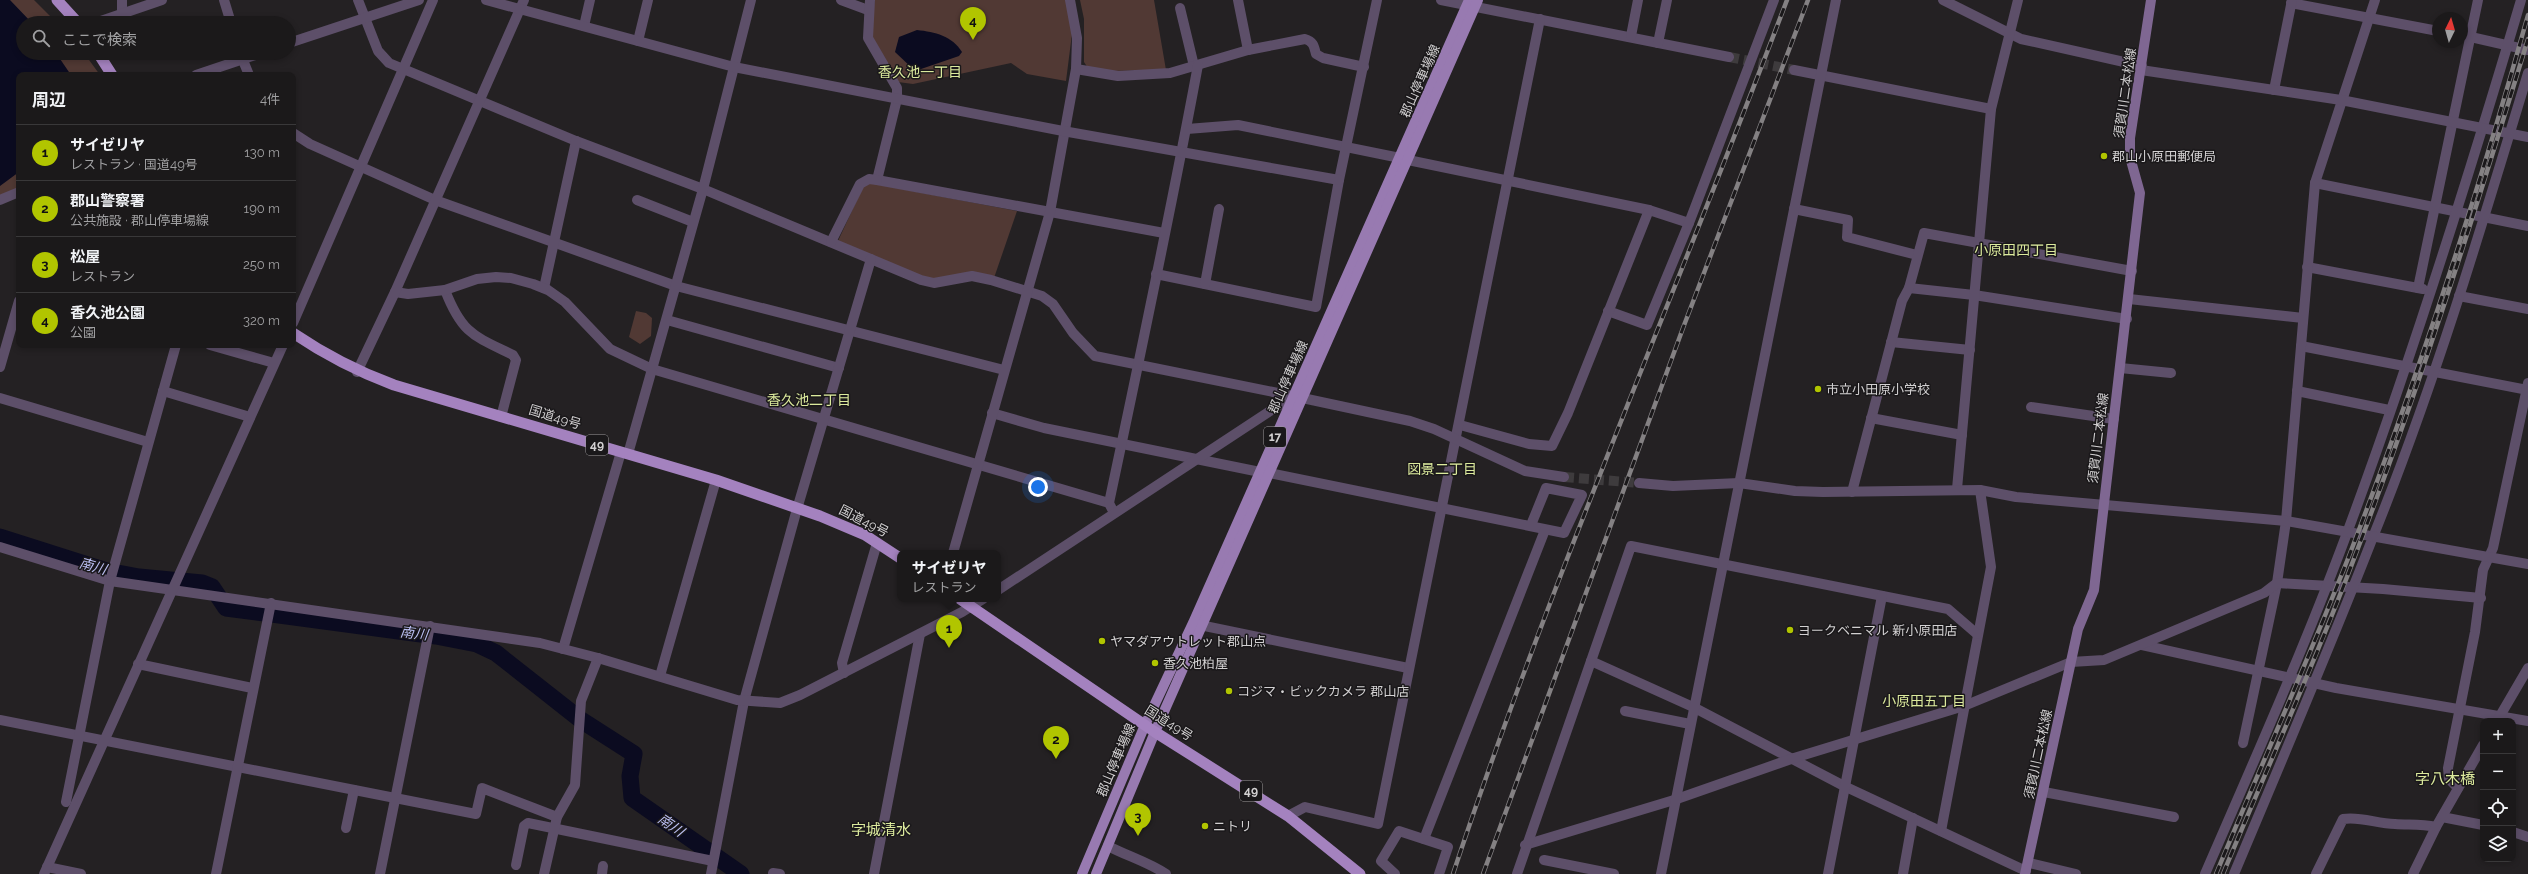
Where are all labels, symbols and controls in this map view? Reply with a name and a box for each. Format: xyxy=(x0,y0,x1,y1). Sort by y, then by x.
pin: 4 xyxy=(960,7,986,40)
north arrow xyxy=(2432,12,2468,48)
search box xyxy=(16,16,296,60)
icon: search xyxy=(30,27,52,49)
text: ここで検索 xyxy=(62,31,137,49)
street label: 郡山停車場線 xyxy=(1397,42,1443,120)
street label: 須賀川二本松線 xyxy=(2111,47,2139,139)
district label: 香久池一丁目 xyxy=(878,64,962,80)
text: 周辺 xyxy=(32,90,66,110)
text: 4件 xyxy=(260,92,280,107)
text: サイゼリヤ xyxy=(70,136,145,154)
text: 1 xyxy=(42,145,48,160)
text: 130 m xyxy=(244,145,280,160)
place label: 郡山小原田郵便局 xyxy=(2112,149,2216,164)
marker: 郡山小原田郵便局 xyxy=(2099,151,2109,161)
text: レストラン · 国道49号 xyxy=(70,157,198,172)
text: 郡山警察署 xyxy=(70,192,145,210)
text: 2 xyxy=(41,201,49,216)
text: 190 m xyxy=(244,201,280,216)
text: 公共施設 · 郡山停車場線 xyxy=(70,213,209,228)
district label: 小原田四丁目 xyxy=(1974,242,2058,258)
text: 松屋 xyxy=(70,248,100,266)
text: 3 xyxy=(41,257,49,272)
text: 250 m xyxy=(243,257,280,272)
text: レストラン xyxy=(70,269,135,284)
text: 香久池公園 xyxy=(70,304,145,322)
text: 4 xyxy=(41,313,49,328)
text: 320 m xyxy=(243,313,280,328)
text: 公園 xyxy=(70,325,96,340)
street label: 郡山停車場線 xyxy=(1265,338,1311,416)
place label: 市立小田原小学校 xyxy=(1826,382,1930,397)
marker: 市立小田原小学校 xyxy=(1813,384,1823,394)
district label: 香久池二丁目 xyxy=(767,392,851,408)
street label: 須賀川二本松線 xyxy=(2085,392,2111,484)
street label: 国道49号 xyxy=(527,402,583,432)
road number: 17 xyxy=(1264,427,1286,447)
road number: 49 xyxy=(586,435,608,455)
district label: 図景二丁目 xyxy=(1407,461,1477,477)
your location xyxy=(1028,477,1048,497)
street label: 国道49号 xyxy=(837,502,891,540)
popup xyxy=(897,550,1001,602)
water label: 南川 xyxy=(77,554,111,578)
text: サイゼリヤ xyxy=(911,559,987,577)
text: レストラン xyxy=(911,580,977,595)
pin: 1 xyxy=(936,615,962,648)
water label: 南川 xyxy=(399,623,431,643)
place label: ヨークベニマル 新小原田店 xyxy=(1798,623,1957,638)
marker: ヨークベニマル 新小原田店 xyxy=(1785,625,1795,635)
place label: ヤマダアウトレット郡山点 xyxy=(1110,634,1266,649)
marker: ヤマダアウトレット郡山点 xyxy=(1097,636,1107,646)
place label: 香久池柏屋 xyxy=(1163,656,1228,671)
marker: 香久池柏屋 xyxy=(1150,658,1160,668)
place label: コジマ・ビックカメラ 郡山店 xyxy=(1237,684,1409,699)
marker: コジマ・ビックカメラ 郡山店 xyxy=(1224,686,1234,696)
district label: 小原田五丁目 xyxy=(1882,693,1966,709)
street label: 国道49号 xyxy=(1142,702,1196,744)
street label: 須賀川二本松線 xyxy=(2021,708,2055,800)
map controls xyxy=(2480,718,2516,862)
button: + xyxy=(2480,718,2516,754)
street label: 郡山停車場線 xyxy=(1094,721,1138,799)
pin: 2 xyxy=(1043,726,1069,759)
button: − xyxy=(2480,754,2516,790)
district label: 字八木橋 xyxy=(2415,770,2475,788)
road number: 49 xyxy=(1240,781,1262,801)
button: locate xyxy=(2480,790,2516,826)
pin: 3 xyxy=(1125,803,1151,836)
water label: 南川 xyxy=(655,810,689,841)
place label: ニトリ xyxy=(1213,819,1252,834)
district label: 字城清水 xyxy=(851,821,911,839)
marker: ニトリ xyxy=(1200,821,1210,831)
button: layers xyxy=(2480,826,2516,862)

